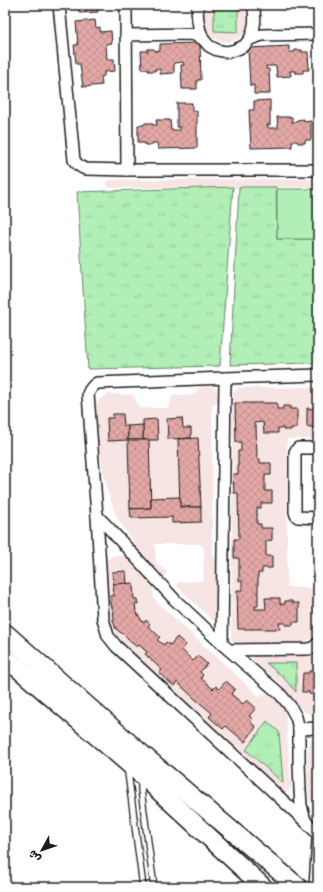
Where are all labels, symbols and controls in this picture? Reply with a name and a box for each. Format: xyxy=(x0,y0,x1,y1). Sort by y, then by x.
north arrow xyxy=(22,830,62,870)
text: ش xyxy=(26,847,44,865)

